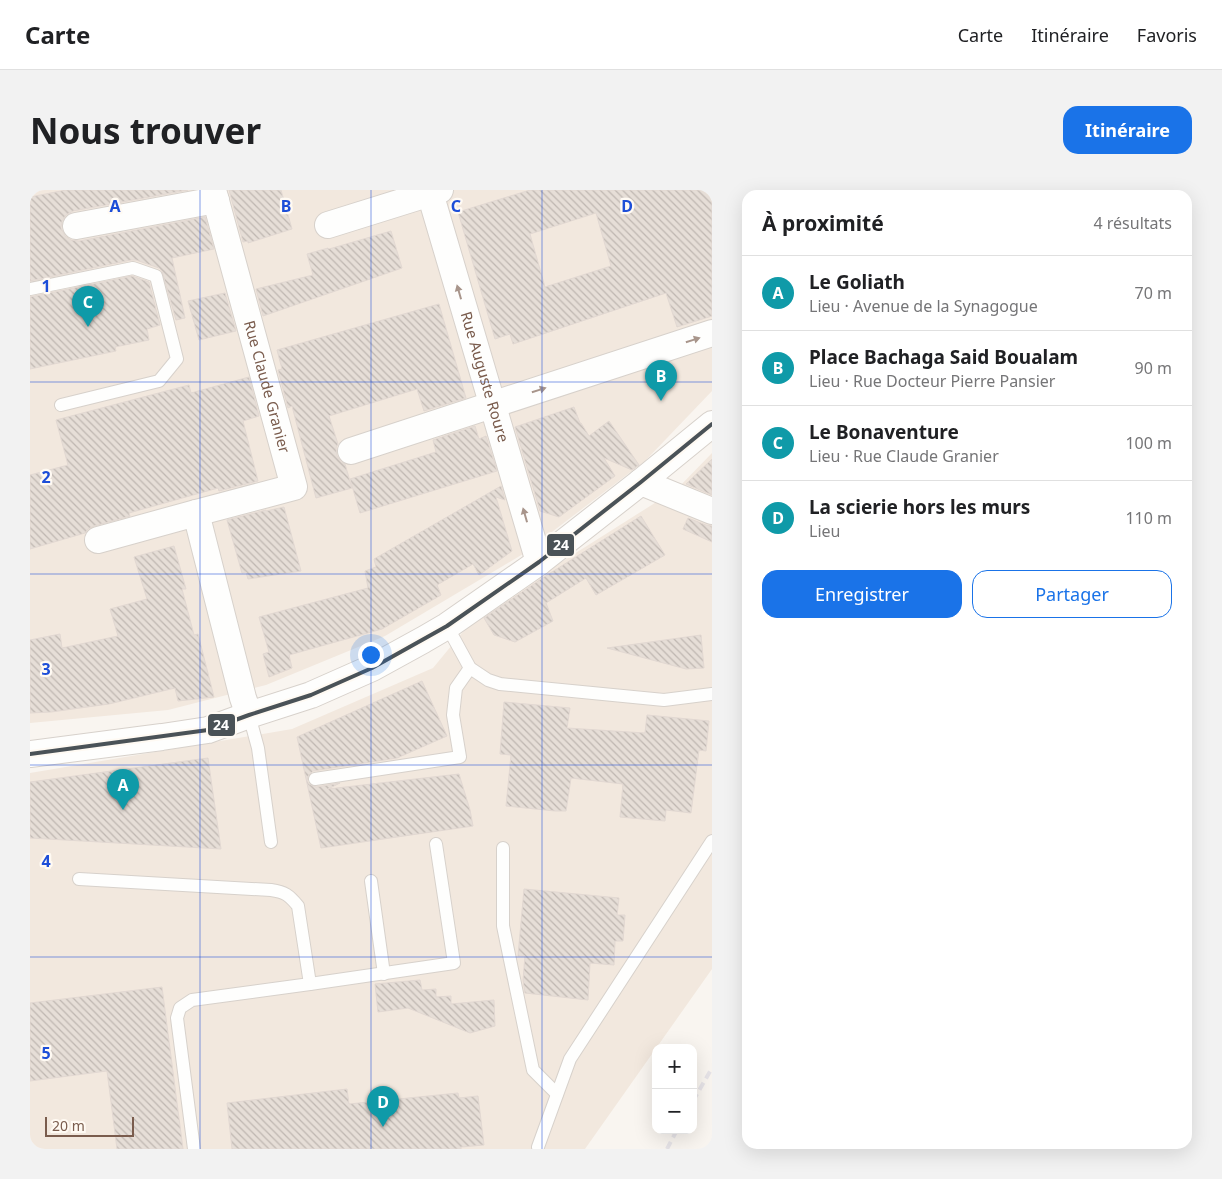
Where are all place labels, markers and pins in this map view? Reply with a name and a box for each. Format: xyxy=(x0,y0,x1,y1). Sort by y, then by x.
pin: C xyxy=(72,286,104,327)
pin: B xyxy=(645,360,677,401)
pin: A xyxy=(107,769,139,810)
pin: D xyxy=(367,1086,399,1127)

